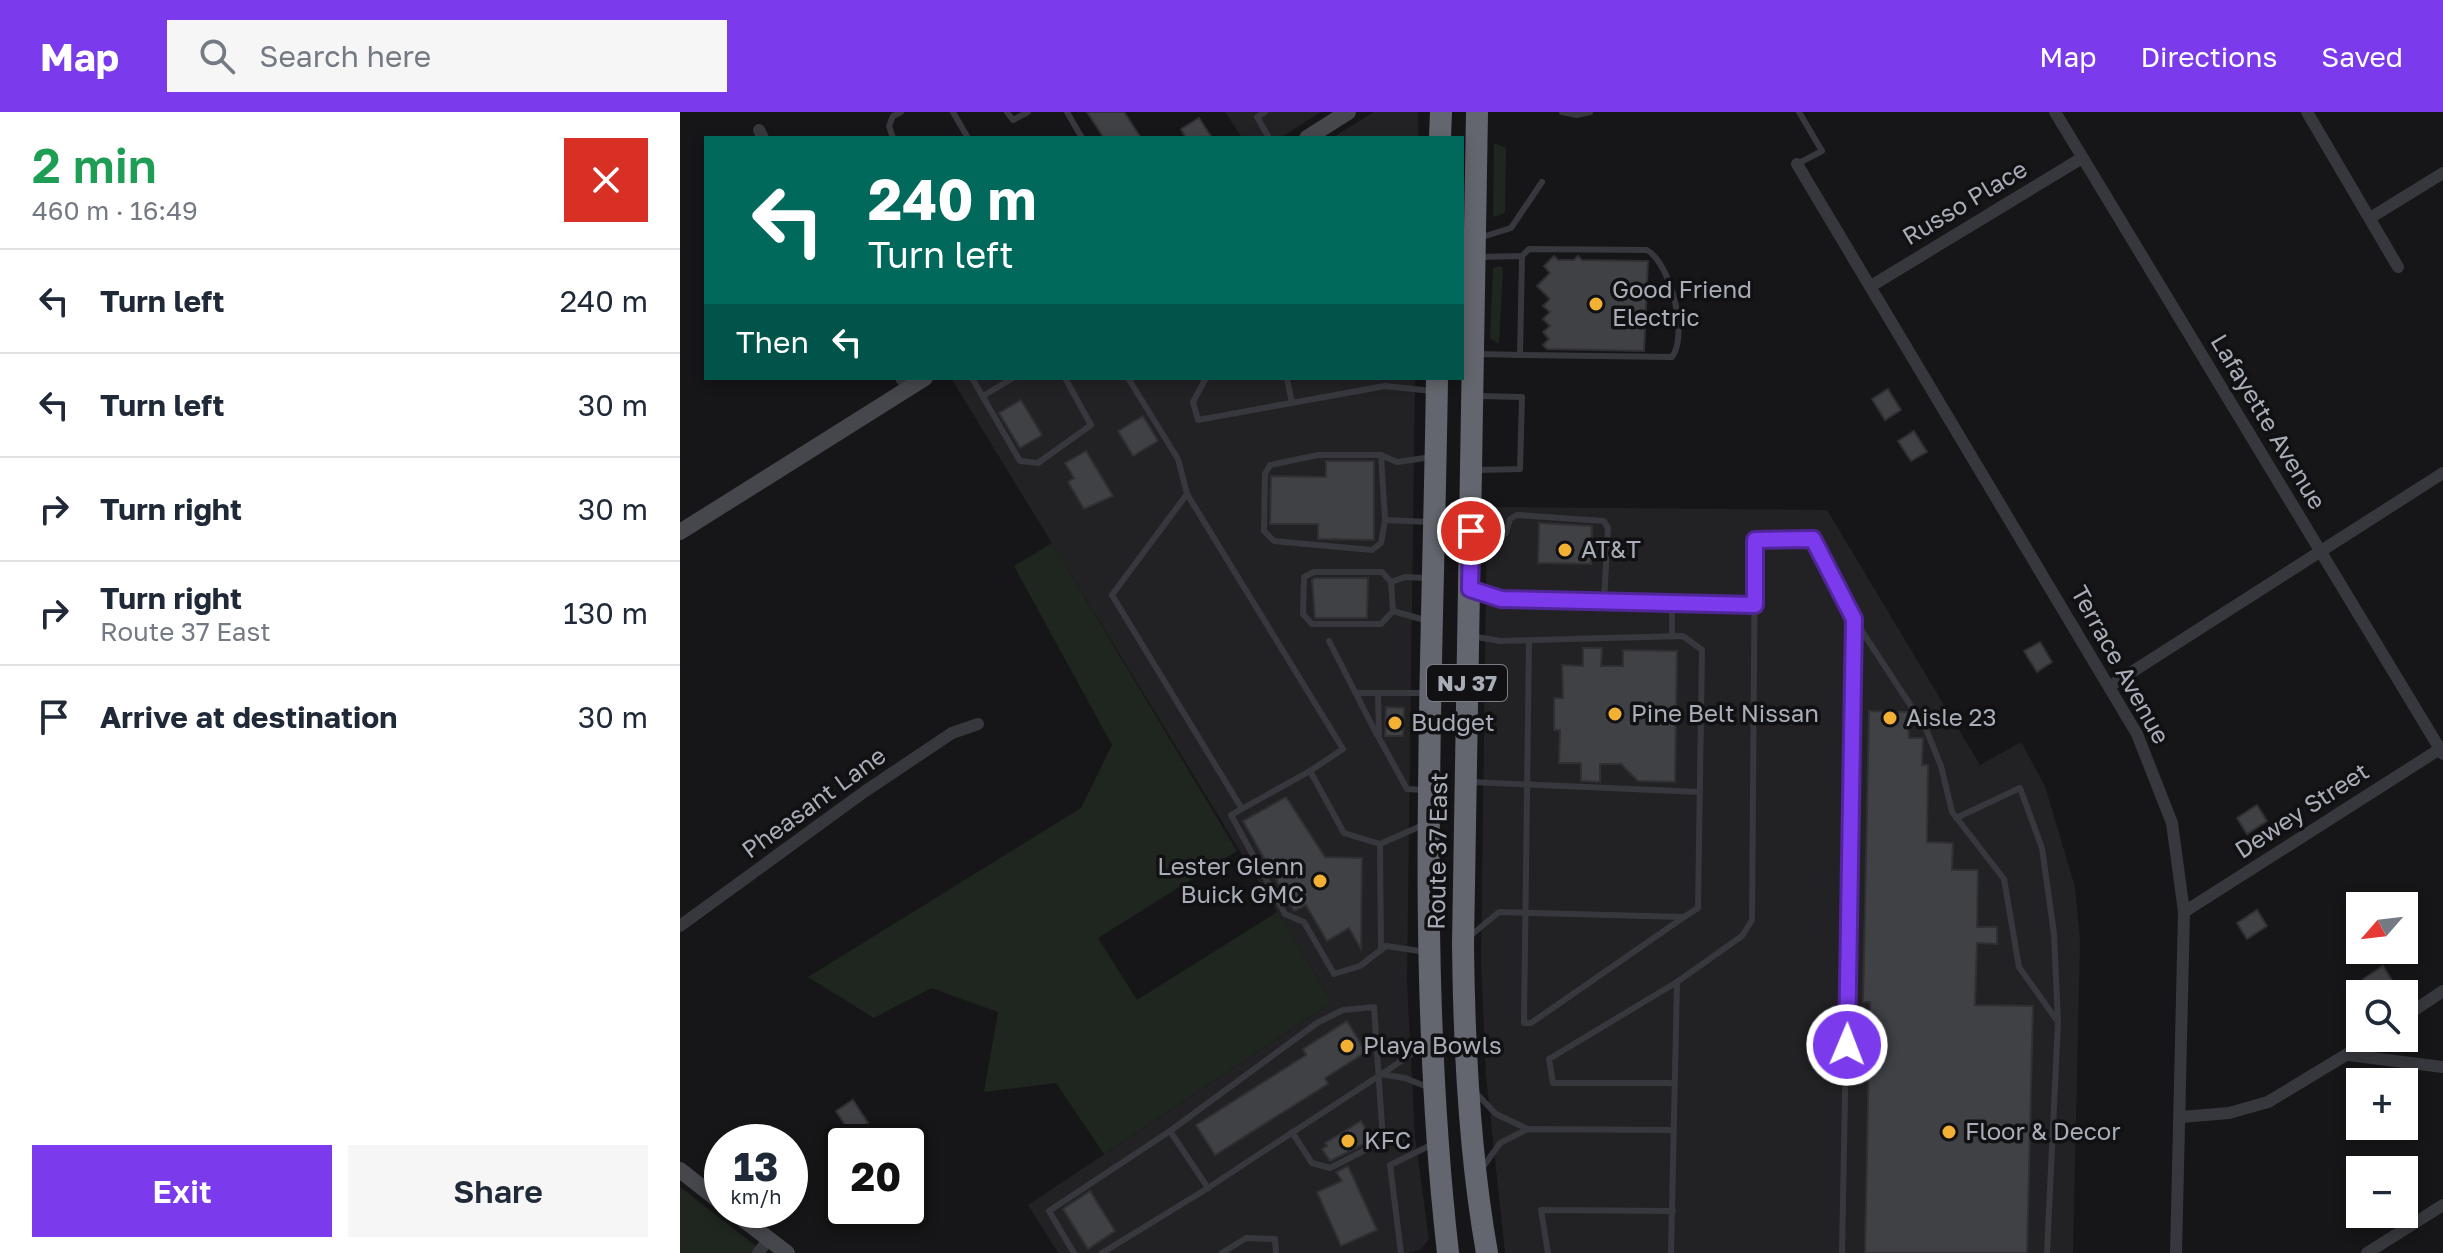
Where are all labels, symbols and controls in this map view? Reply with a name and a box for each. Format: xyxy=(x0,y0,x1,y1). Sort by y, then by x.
search box xyxy=(167,20,727,92)
text: Map xyxy=(40,34,119,79)
icon: search xyxy=(195,34,239,78)
text: Search here xyxy=(259,38,431,74)
text: Map xyxy=(2039,40,2096,73)
text: Directions xyxy=(2140,40,2277,73)
text: Saved xyxy=(2321,40,2403,73)
text: 2 min xyxy=(32,136,157,194)
button: close xyxy=(564,138,648,222)
street label: Russo Place xyxy=(1897,153,2032,250)
text: 240 m xyxy=(868,165,1037,232)
icon: left xyxy=(736,168,840,272)
text: 460 m · 16:49 xyxy=(32,195,198,226)
text: Turn left xyxy=(868,233,1014,276)
place label: Good Friend Electric xyxy=(1612,274,1752,331)
icon: left xyxy=(32,279,76,323)
text: Turn left xyxy=(100,283,225,319)
text: 240 m xyxy=(560,283,648,319)
marker: Good Friend Electric xyxy=(1587,295,1605,313)
icon: left xyxy=(825,320,869,364)
text: Then xyxy=(736,324,809,360)
street label: Lafayette Avenue xyxy=(2206,328,2333,514)
icon: left xyxy=(32,383,76,427)
text: Turn left xyxy=(100,387,225,423)
text: 30 m xyxy=(578,387,648,423)
icon: right xyxy=(32,487,76,531)
text: Turn right xyxy=(100,491,242,527)
text: 30 m xyxy=(578,491,648,527)
pin xyxy=(1437,497,1505,565)
icon: arrive xyxy=(1449,509,1493,553)
place label: AT&T xyxy=(1581,534,1641,563)
marker: AT&T xyxy=(1556,541,1574,559)
text: Turn right xyxy=(100,580,242,616)
street label: Terrace Avenue xyxy=(2066,580,2177,748)
icon: right xyxy=(32,591,76,635)
text: 130 m xyxy=(563,595,648,631)
text: Route 37 East xyxy=(100,616,271,647)
road number: NJ 37 xyxy=(1427,665,1507,701)
icon: arrive xyxy=(32,695,76,739)
place label: Pine Belt Nissan xyxy=(1631,698,1819,727)
text: Arrive at destination xyxy=(100,699,397,735)
text: 30 m xyxy=(578,699,648,735)
place label: Aisle 23 xyxy=(1906,702,1997,731)
marker: Pine Belt Nissan xyxy=(1606,705,1624,723)
place label: Budget xyxy=(1411,707,1495,736)
marker: Aisle 23 xyxy=(1881,709,1899,727)
marker: Budget xyxy=(1386,714,1404,732)
street label: Pheasant Lane xyxy=(736,740,891,864)
street label: Dewey Street xyxy=(2229,756,2373,864)
street label: Route 37 East xyxy=(1421,772,1452,930)
place label: Lester Glenn Buick GMC xyxy=(1157,851,1304,908)
marker: Lester Glenn Buick GMC xyxy=(1311,872,1329,890)
north arrow xyxy=(2346,892,2418,964)
map controls xyxy=(2346,892,2418,1228)
button: search xyxy=(2346,980,2418,1052)
position arrow xyxy=(1805,1003,1889,1087)
place label: Playa Bowls xyxy=(1363,1030,1502,1059)
marker: Playa Bowls xyxy=(1338,1037,1356,1055)
button: + xyxy=(2346,1068,2418,1140)
place label: Floor & Decor xyxy=(1965,1116,2121,1145)
marker: Floor & Decor xyxy=(1940,1123,1958,1141)
speed limit sign: 20 xyxy=(824,1124,928,1228)
place label: KFC xyxy=(1364,1125,1411,1154)
marker: KFC xyxy=(1339,1132,1357,1150)
text: 13 xyxy=(734,1142,779,1190)
button: Exit xyxy=(32,1145,332,1237)
button: Share xyxy=(348,1145,648,1237)
button: − xyxy=(2346,1156,2418,1228)
text: km/h xyxy=(731,1184,781,1208)

